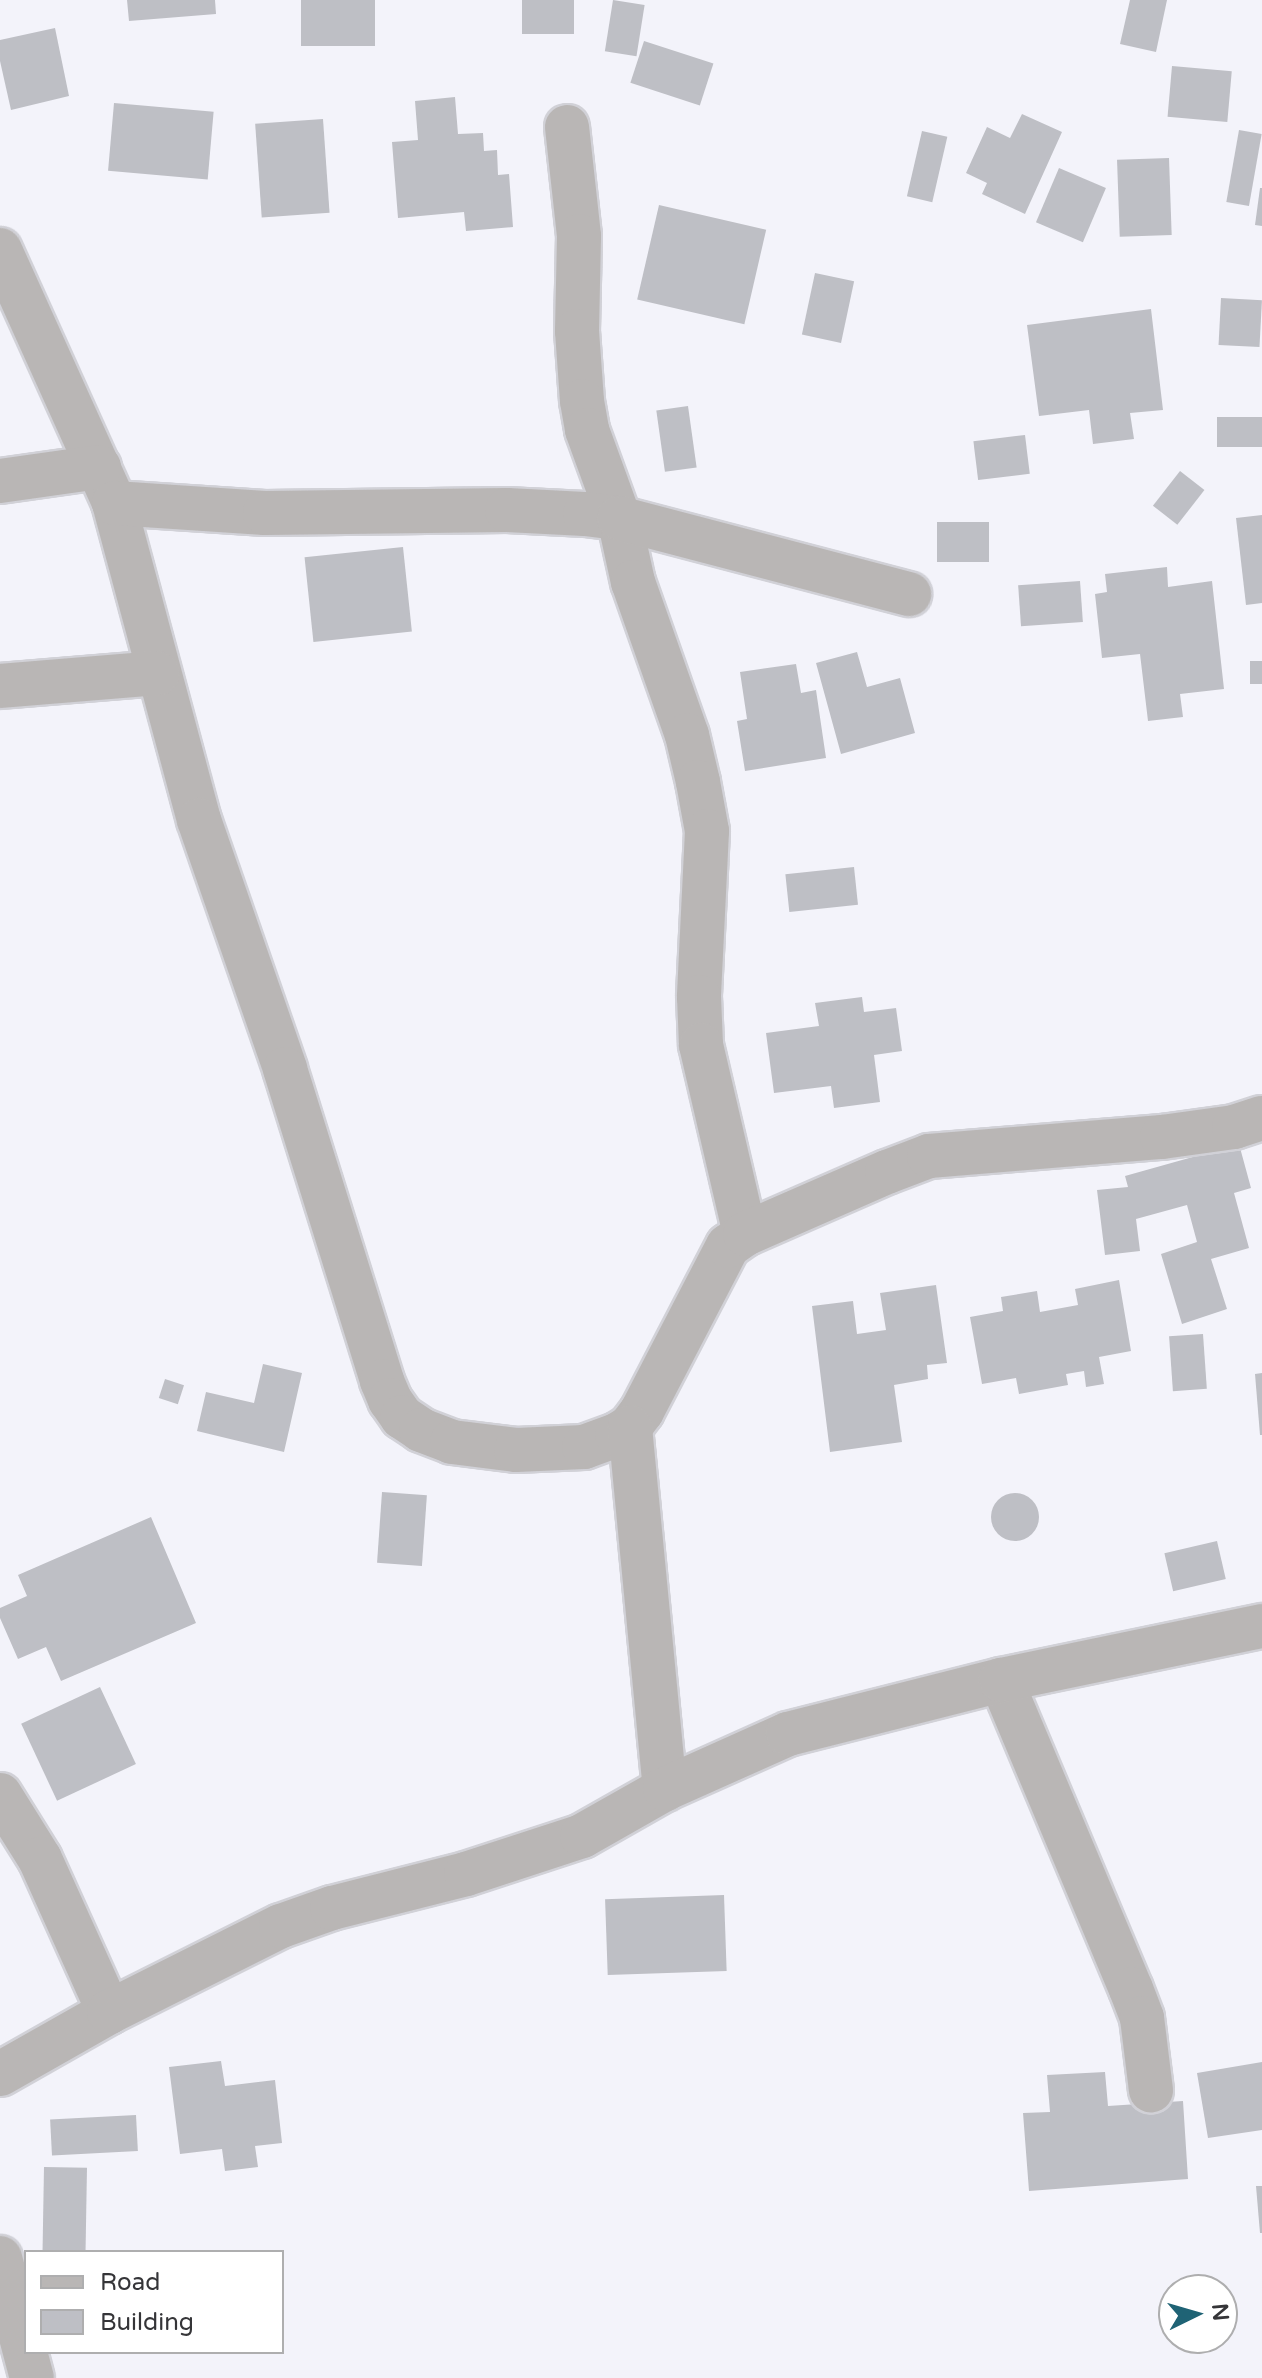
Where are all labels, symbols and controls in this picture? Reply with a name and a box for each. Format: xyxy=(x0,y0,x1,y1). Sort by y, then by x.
legend xyxy=(24,2250,284,2354)
text: Road xyxy=(100,2268,160,2297)
north arrow xyxy=(1158,2274,1238,2354)
text: N xyxy=(1206,2302,1234,2322)
text: Building xyxy=(100,2308,194,2337)

